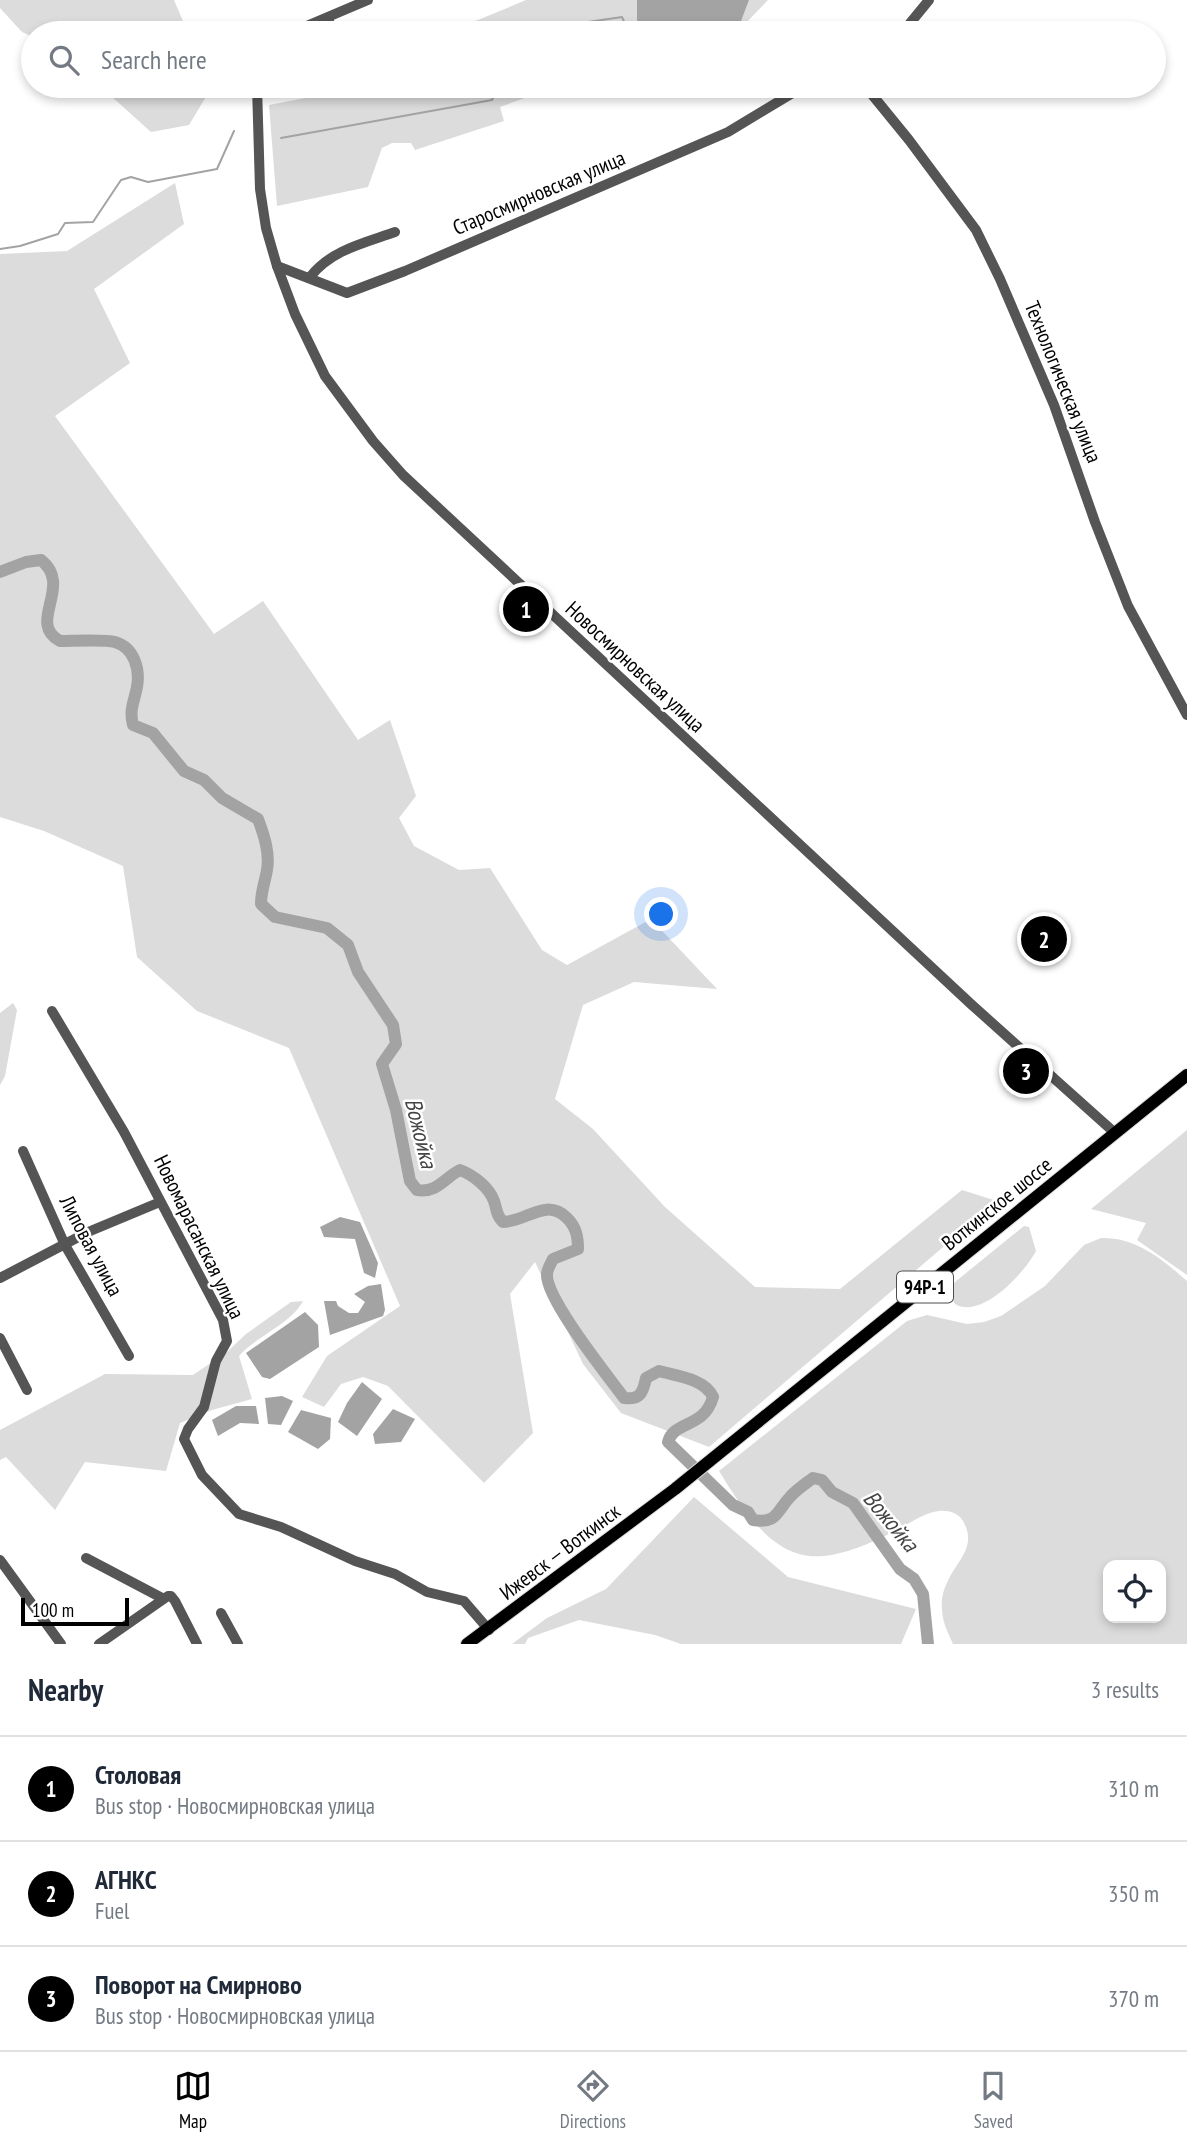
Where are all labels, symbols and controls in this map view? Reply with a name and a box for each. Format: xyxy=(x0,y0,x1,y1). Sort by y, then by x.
search box xyxy=(21,21,1166,98)
icon: search xyxy=(45,41,83,79)
text: Search here xyxy=(101,43,207,76)
street label: Старосмирновская улица xyxy=(448,144,629,241)
street label: Технологическая улица xyxy=(1019,297,1108,467)
pin: 1 xyxy=(503,583,549,635)
street label: Новосмирновская улица xyxy=(560,595,711,738)
your location xyxy=(644,897,678,931)
pin: 2 xyxy=(1021,913,1067,965)
pin: 3 xyxy=(1003,1045,1049,1097)
water label: Вожойка xyxy=(399,1095,445,1173)
street label: Новомарасанская улица xyxy=(148,1150,251,1323)
street label: Воткинское шоссе xyxy=(936,1151,1057,1256)
street label: Липовая улица xyxy=(53,1190,129,1301)
road number: 94Р-1 xyxy=(897,1272,953,1302)
water label: Вожойка xyxy=(857,1484,926,1559)
street label: Ижевск — Воткинск xyxy=(494,1497,625,1606)
map controls xyxy=(1103,1560,1166,1623)
button: locate xyxy=(1103,1560,1166,1623)
scale bar xyxy=(21,1595,130,1627)
text: 100 m xyxy=(32,1598,74,1622)
text: Nearby xyxy=(28,1670,103,1709)
text: 3 results xyxy=(1091,1675,1159,1704)
text: Столовая xyxy=(95,1758,181,1791)
text: 1 xyxy=(46,1774,57,1803)
text: 310 m xyxy=(1108,1774,1159,1803)
text: Bus stop · Новосмирновская улица xyxy=(95,1791,375,1820)
text: АГНКС xyxy=(95,1863,157,1896)
text: 2 xyxy=(46,1879,57,1908)
text: 350 m xyxy=(1108,1879,1159,1908)
text: Fuel xyxy=(95,1896,129,1925)
text: Поворот на Смирново xyxy=(95,1968,302,2001)
text: 3 xyxy=(46,1984,57,2013)
text: 370 m xyxy=(1108,1984,1159,2013)
text: Bus stop · Новосмирновская улица xyxy=(95,2001,375,2030)
tab: Map xyxy=(174,2067,212,2133)
tab: Directions xyxy=(560,2067,626,2133)
tab: Saved xyxy=(974,2067,1013,2133)

